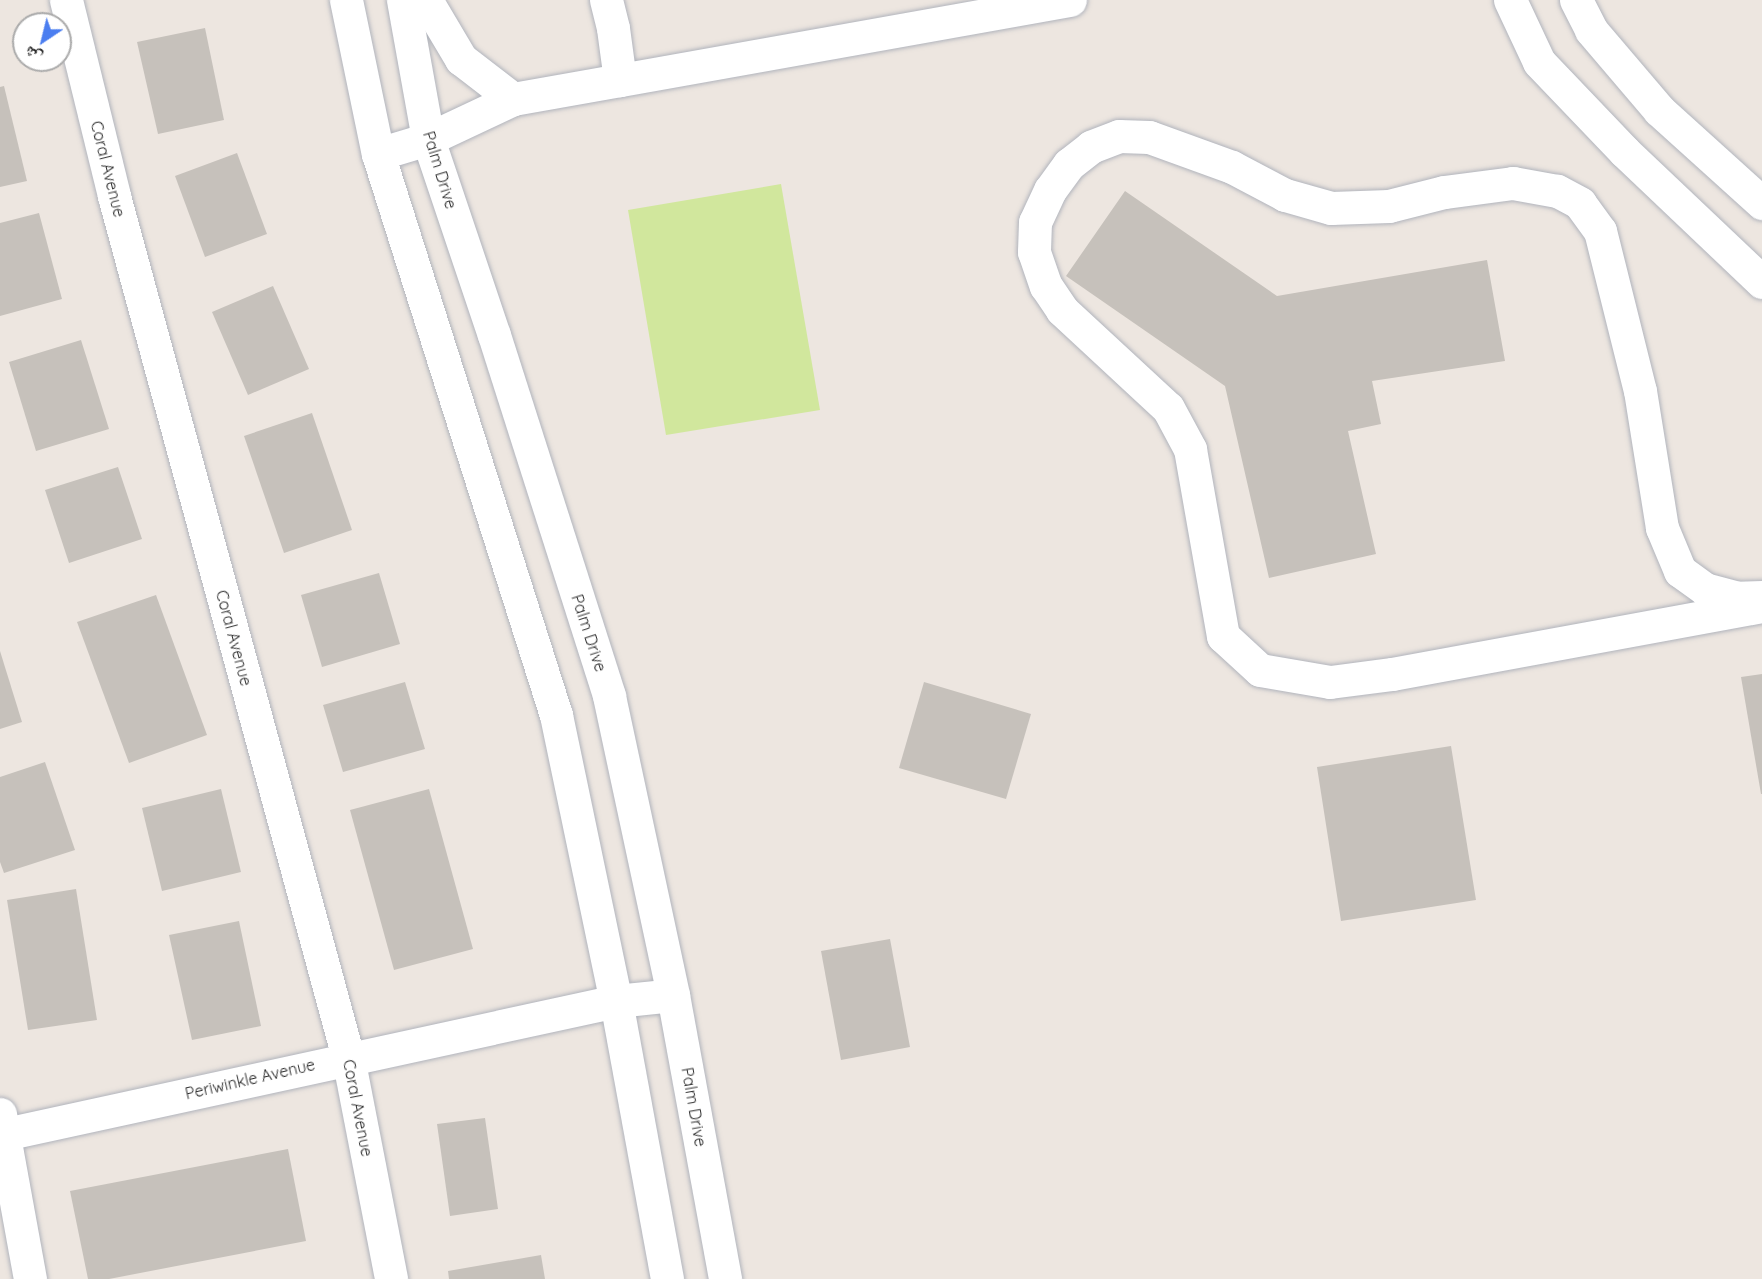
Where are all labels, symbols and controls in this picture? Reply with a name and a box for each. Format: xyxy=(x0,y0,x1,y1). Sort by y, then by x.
north arrow xyxy=(12,12,72,72)
text: ش xyxy=(20,42,46,68)
street label: Coral Avenue xyxy=(87,119,129,219)
street label: Palm Drive xyxy=(419,129,461,211)
street label: Coral Avenue xyxy=(212,588,256,688)
street label: Palm Drive xyxy=(567,592,611,674)
street label: Periwinkle Avenue xyxy=(183,1055,317,1103)
street label: Coral Avenue xyxy=(339,1058,377,1158)
street label: Palm Drive xyxy=(678,1066,710,1148)

